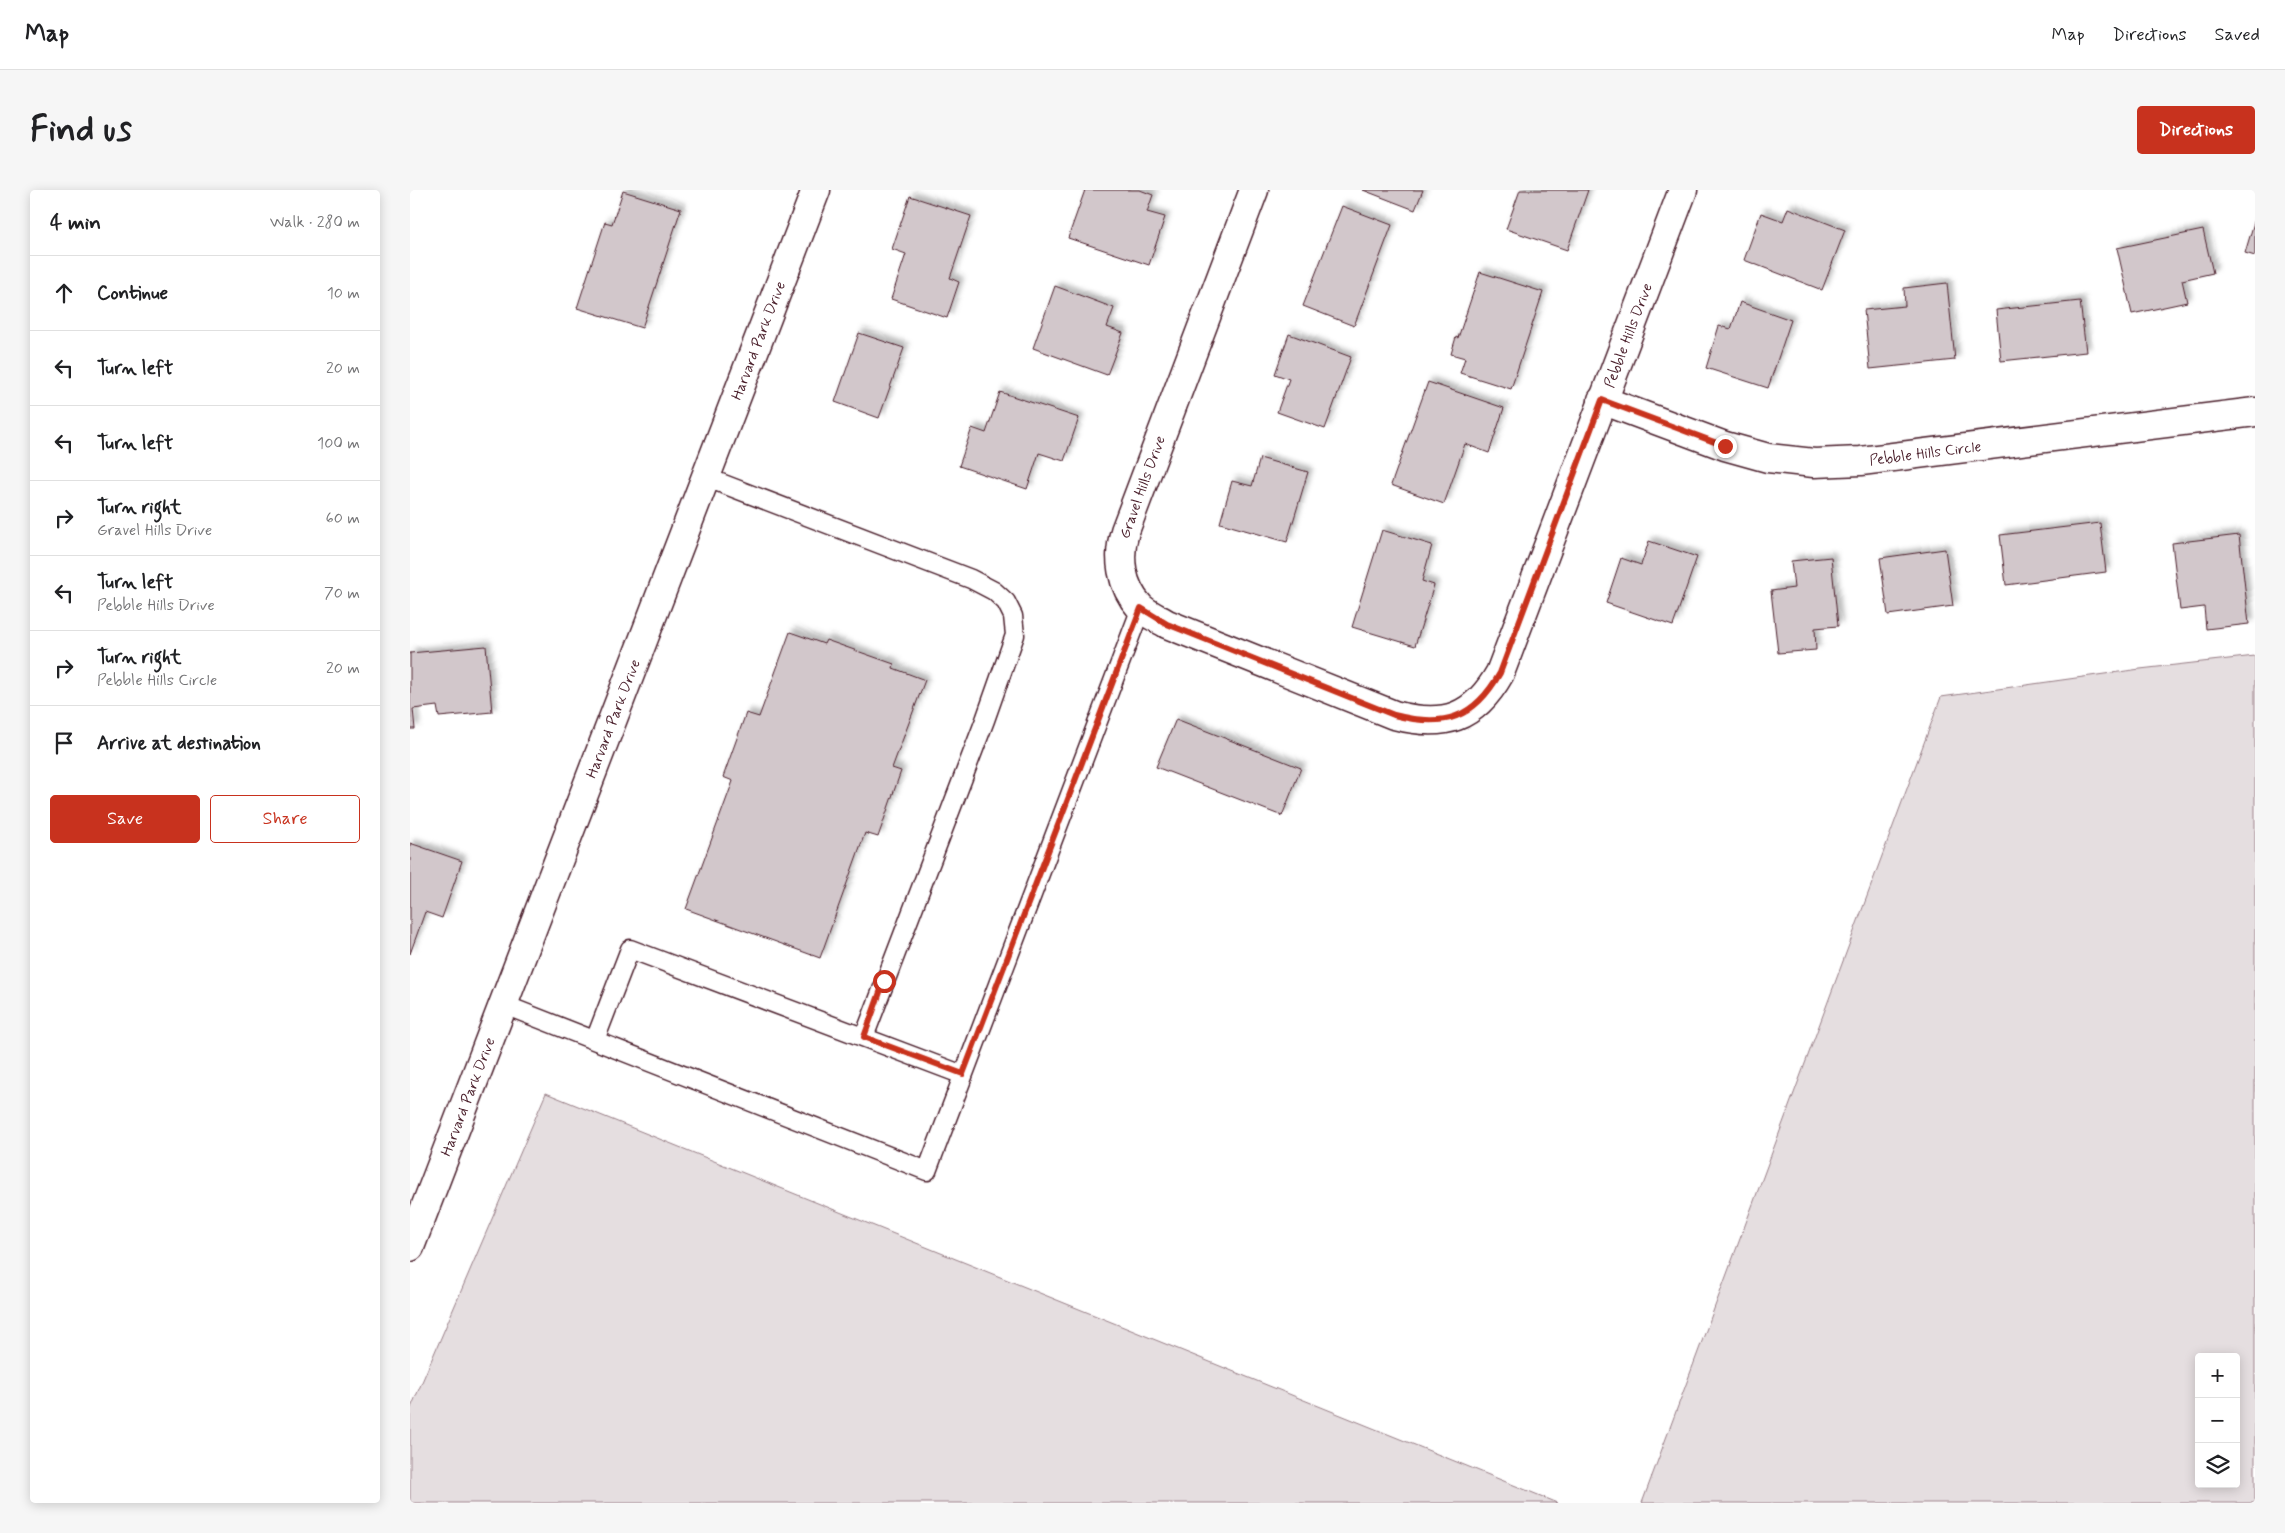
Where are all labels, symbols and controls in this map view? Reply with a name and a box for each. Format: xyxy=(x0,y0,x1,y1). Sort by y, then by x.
text: Map xyxy=(25,19,69,50)
text: Map xyxy=(2052,23,2085,47)
text: Directions xyxy=(2113,23,2187,47)
text: Saved xyxy=(2215,23,2260,47)
button: Directions xyxy=(2137,106,2255,154)
text: Find us xyxy=(30,107,132,153)
text: 4 min xyxy=(50,209,101,237)
text: Walk · 280 m xyxy=(270,212,360,233)
street label: Harvard Park Drive xyxy=(727,278,791,403)
icon: ahead xyxy=(50,279,78,307)
street label: Pebble Hills Drive xyxy=(1600,280,1658,391)
text: Continue xyxy=(97,281,168,306)
text: 10 m xyxy=(327,283,360,304)
icon: left xyxy=(50,354,78,382)
text: Turn left xyxy=(97,356,173,381)
text: 20 m xyxy=(326,358,360,379)
icon: left xyxy=(50,429,78,457)
text: Turn left xyxy=(97,431,173,456)
text: 100 m xyxy=(317,433,360,454)
street label: Gravel Hills Drive xyxy=(1115,433,1171,542)
route end xyxy=(1714,435,1737,458)
street label: Pebble Hills Circle xyxy=(1868,437,1983,471)
text: Turn right xyxy=(97,495,181,520)
icon: right xyxy=(50,504,78,532)
text: 60 m xyxy=(326,508,360,529)
text: Gravel Hills Drive xyxy=(97,520,212,541)
text: Turn left xyxy=(97,570,173,595)
icon: left xyxy=(50,579,78,607)
text: 70 m xyxy=(324,583,360,604)
text: Pebble Hills Drive xyxy=(97,595,215,616)
text: Turn right xyxy=(97,645,181,670)
icon: right xyxy=(50,654,78,682)
street label: Harvard Park Drive xyxy=(582,656,646,781)
text: 20 m xyxy=(326,658,360,679)
text: Pebble Hills Circle xyxy=(97,670,217,691)
icon: arrive xyxy=(50,729,78,757)
text: Arrive at destination xyxy=(97,731,261,756)
button: Save xyxy=(50,795,200,843)
button: Share xyxy=(210,795,360,843)
route start xyxy=(873,970,896,993)
street label: Harvard Park Drive xyxy=(437,1035,501,1159)
map controls xyxy=(2195,1353,2240,1488)
button: + xyxy=(2195,1353,2240,1398)
button: − xyxy=(2195,1398,2240,1443)
button: layers xyxy=(2195,1443,2240,1488)

